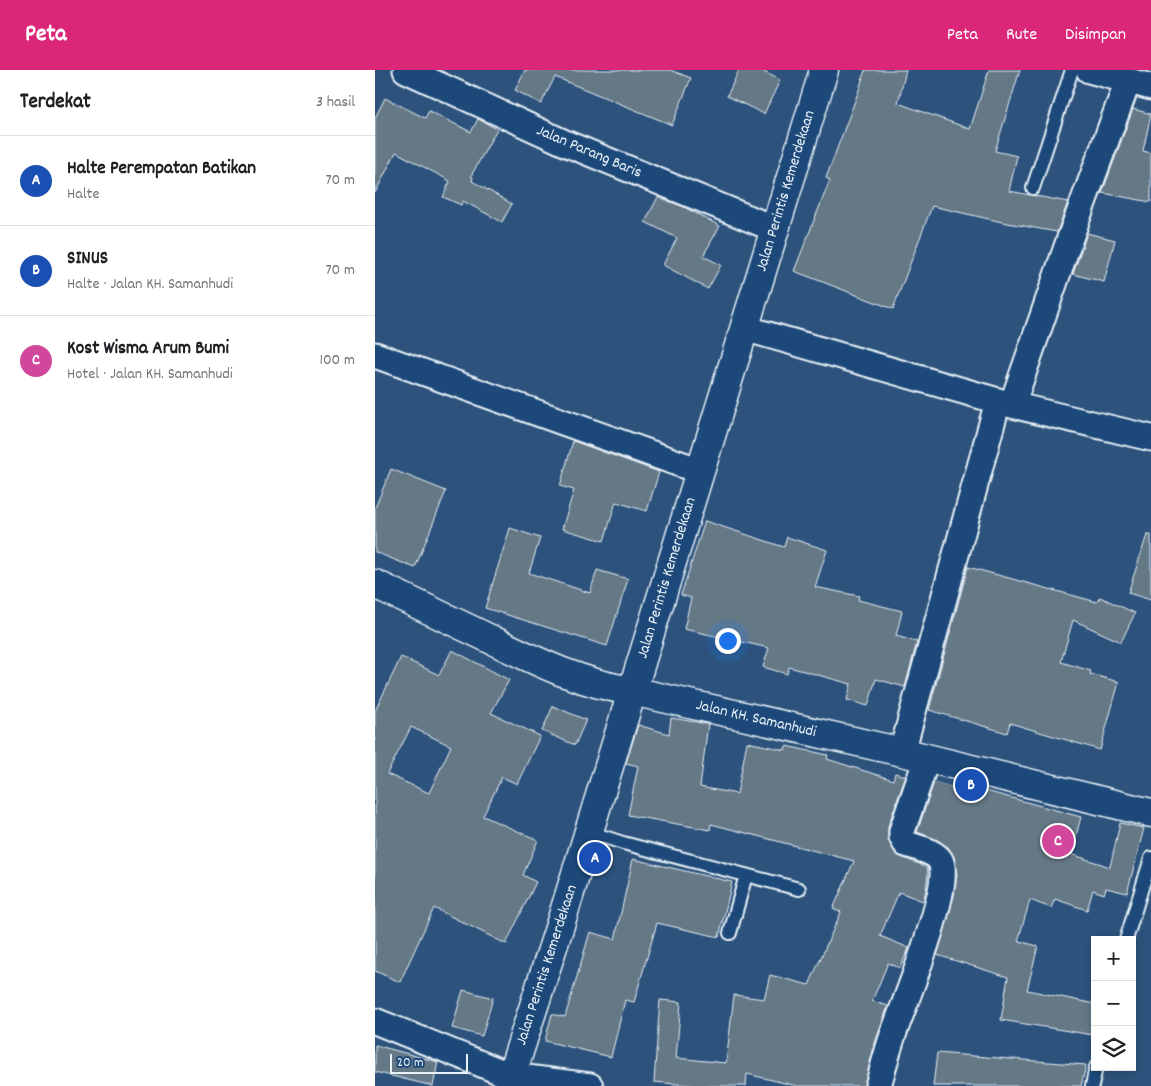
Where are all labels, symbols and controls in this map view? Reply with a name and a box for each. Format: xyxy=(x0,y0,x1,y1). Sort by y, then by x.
text: Peta xyxy=(25,18,67,52)
text: Peta xyxy=(947,23,978,48)
text: Rute xyxy=(1006,23,1037,48)
text: Disimpan xyxy=(1065,23,1126,48)
text: Terdekat xyxy=(20,88,91,118)
text: 3 hasil xyxy=(316,91,355,114)
street label: Jalan Perintis Kemerdekaan xyxy=(751,108,821,274)
street label: Jalan Parang Baris xyxy=(533,119,646,185)
text: Halte Perempatan Batikan xyxy=(67,156,256,183)
text: A xyxy=(32,169,40,192)
text: 70 m xyxy=(325,169,355,192)
text: Halte xyxy=(67,183,99,206)
text: SINUS xyxy=(67,246,108,273)
text: B xyxy=(32,259,40,282)
text: 70 m xyxy=(325,259,355,282)
text: Halte · Jalan KH. Samanhudi xyxy=(67,273,233,296)
text: Kost Wisma Arum Bumi xyxy=(67,336,229,363)
text: C xyxy=(32,349,40,372)
text: 100 m xyxy=(319,349,355,372)
text: Hotel · Jalan KH. Samanhudi xyxy=(67,363,233,386)
street label: Jalan Perintis Kemerdekaan xyxy=(632,495,702,661)
your location xyxy=(715,628,741,654)
street label: Jalan KH. Samanhudi xyxy=(694,694,818,744)
pin: B xyxy=(955,766,987,804)
pin: C xyxy=(1042,822,1074,860)
pin: A xyxy=(579,839,611,877)
street label: Jalan Perintis Kemerdekaan xyxy=(510,882,584,1048)
map controls xyxy=(1091,936,1136,1071)
button: + xyxy=(1091,936,1136,981)
button: − xyxy=(1091,981,1136,1026)
button: layers xyxy=(1091,1026,1136,1071)
scale bar xyxy=(390,1051,467,1074)
text: 20 m xyxy=(397,1053,424,1073)

